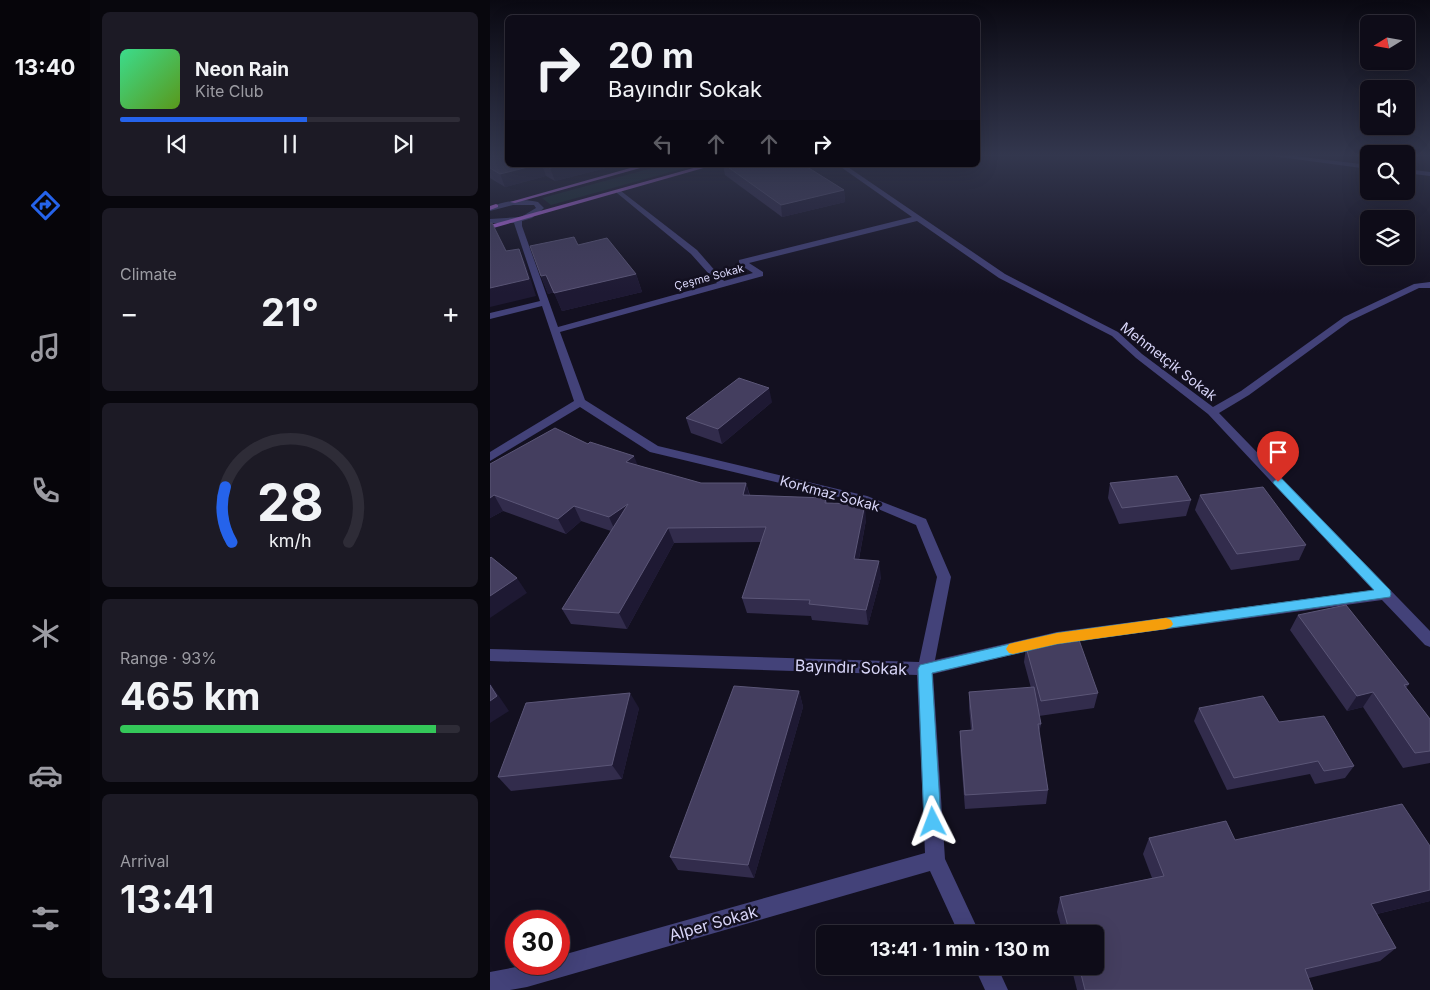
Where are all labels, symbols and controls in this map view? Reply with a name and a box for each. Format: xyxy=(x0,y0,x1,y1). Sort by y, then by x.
north arrow xyxy=(1360,15,1415,70)
map controls xyxy=(1360,15,1415,265)
text: 20 m xyxy=(608,34,694,76)
icon: right xyxy=(525,35,590,100)
text: 13:40 xyxy=(15,54,75,80)
text: Neon Rain xyxy=(195,58,289,81)
text: Bayındır Sokak xyxy=(608,76,762,102)
button: sound xyxy=(1360,80,1415,135)
text: Kite Club xyxy=(195,81,264,101)
icon: previous xyxy=(163,130,191,158)
icon: pause xyxy=(276,130,304,158)
icon: next xyxy=(389,130,417,158)
icon: left xyxy=(649,130,677,158)
icon: ahead xyxy=(702,130,730,158)
icon: ahead xyxy=(755,130,783,158)
icon: right xyxy=(808,130,836,158)
button: search xyxy=(1360,145,1415,200)
icon: directions xyxy=(28,188,63,223)
button: layers xyxy=(1360,210,1415,265)
street label: Çeşme Sokak xyxy=(673,261,745,293)
text: Climate xyxy=(120,264,177,284)
text: 21° xyxy=(261,289,319,335)
text: − xyxy=(120,296,139,330)
text: + xyxy=(441,296,460,330)
street label: Mehmetçik Sokak xyxy=(1117,318,1221,404)
icon: music xyxy=(28,330,63,365)
pin xyxy=(1257,431,1299,482)
icon: arrive xyxy=(1264,438,1292,466)
text: 28 xyxy=(257,471,323,534)
street label: Korkmaz Sokak xyxy=(778,471,882,515)
icon: phone xyxy=(28,473,63,508)
text: km/h xyxy=(269,530,311,551)
icon: climate xyxy=(28,616,63,651)
text: Range · 93% xyxy=(120,648,217,668)
street label: Bayındır Sokak xyxy=(795,655,908,679)
text: 465 km xyxy=(120,673,260,719)
icon: car xyxy=(28,758,63,793)
position arrow xyxy=(906,795,958,847)
text: Arrival xyxy=(120,851,169,871)
text: 13:41 xyxy=(120,876,214,922)
icon: filters xyxy=(28,901,63,936)
street label: Alper Sokak xyxy=(667,901,760,945)
speed limit sign: 30 xyxy=(505,910,570,975)
text: 13:41 · 1 min · 130 m xyxy=(870,938,1050,961)

